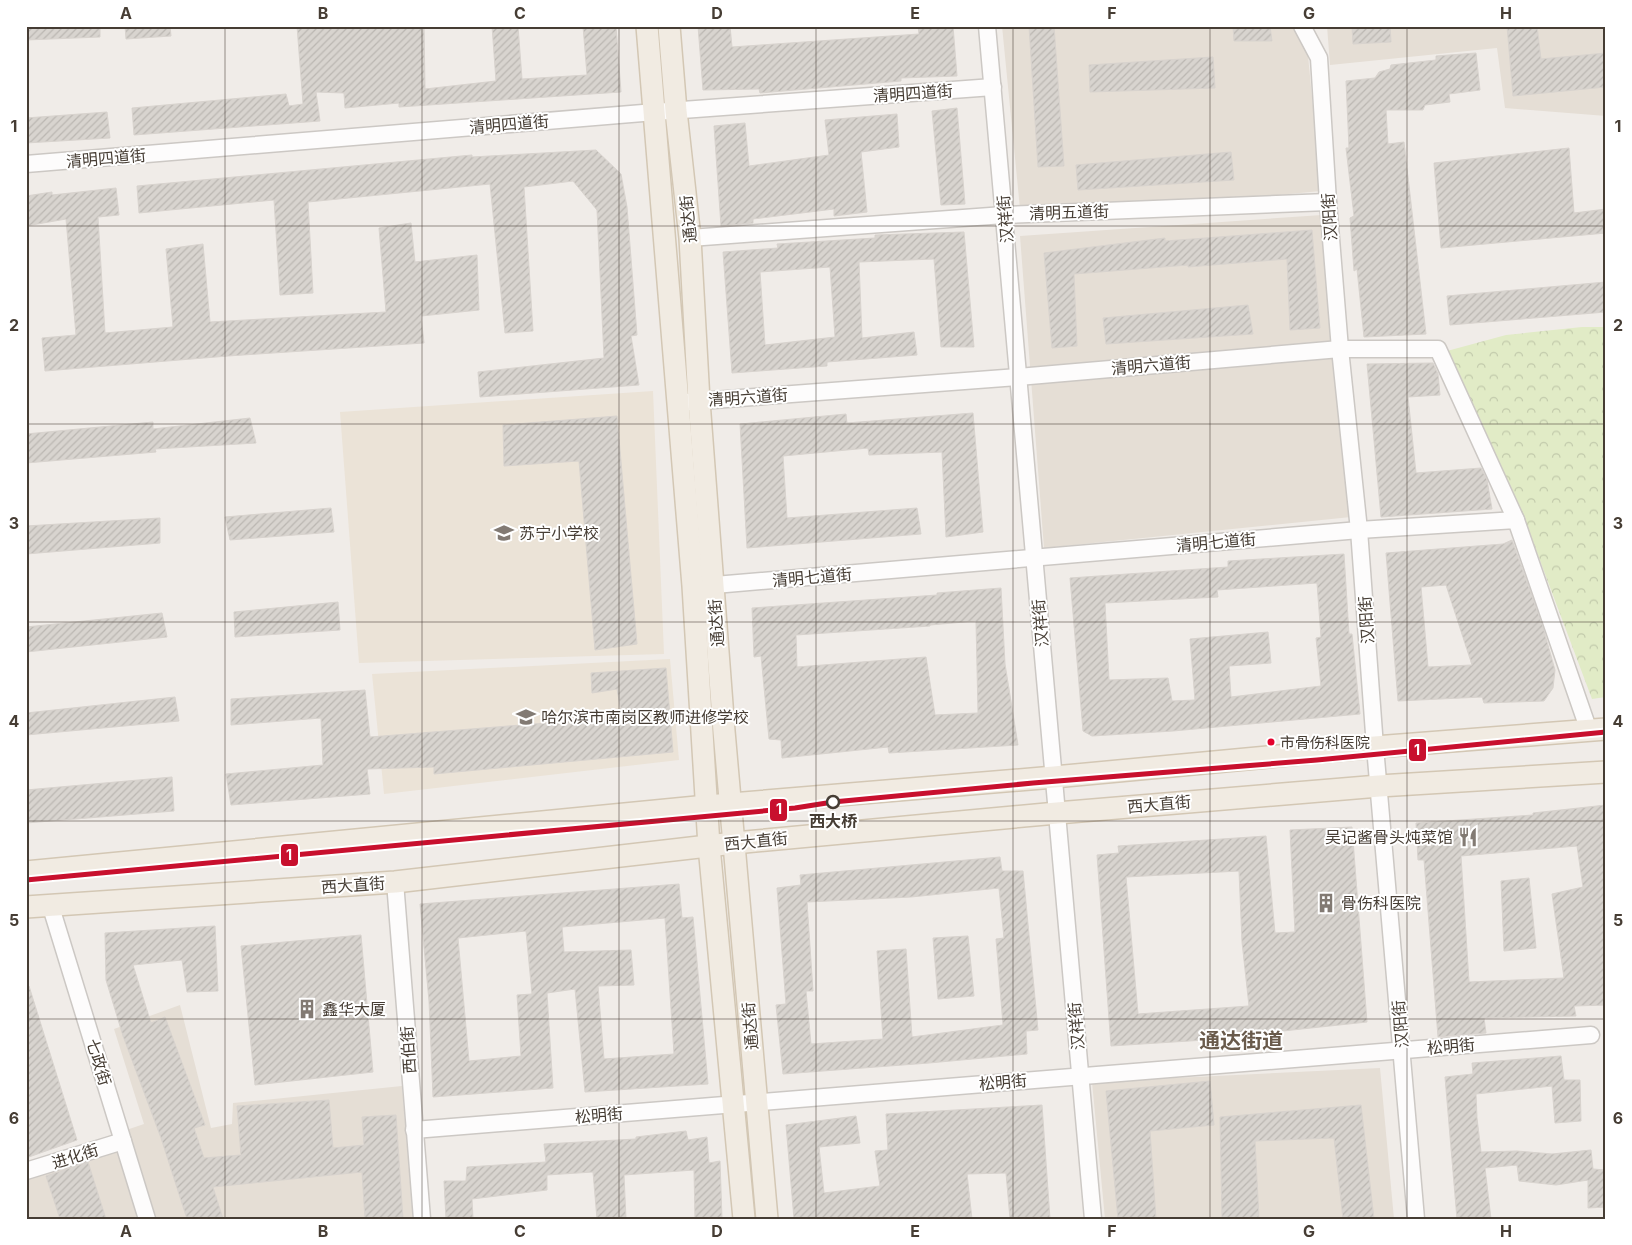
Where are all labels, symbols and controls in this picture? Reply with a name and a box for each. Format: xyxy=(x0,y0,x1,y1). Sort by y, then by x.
text: A xyxy=(120,3,132,23)
text: B xyxy=(318,3,328,23)
text: C xyxy=(514,3,526,23)
text: D xyxy=(711,3,723,23)
text: E xyxy=(910,3,920,23)
text: F xyxy=(1107,3,1117,23)
text: G xyxy=(1303,3,1315,23)
text: H xyxy=(1500,3,1512,23)
street label: 清明四道街 xyxy=(872,80,954,106)
street label: 清明四道街 xyxy=(468,111,550,137)
text: 1 xyxy=(11,116,17,136)
text: 1 xyxy=(1615,116,1621,136)
street label: 清明四道街 xyxy=(65,145,147,171)
street label: 汉阳街 xyxy=(1317,192,1341,242)
street label: 通达街 xyxy=(676,194,700,244)
street label: 汉祥街 xyxy=(993,194,1017,244)
street label: 清明五道街 xyxy=(1029,201,1109,223)
text: 2 xyxy=(9,315,19,335)
text: 2 xyxy=(1613,315,1623,335)
street label: 清明六道街 xyxy=(1110,352,1192,378)
street label: 清明六道街 xyxy=(707,384,789,410)
text: 3 xyxy=(9,513,19,533)
text: 3 xyxy=(1613,513,1623,533)
school or university icon: 苏宁小学校 xyxy=(493,522,515,544)
place label: 苏宁小学校 xyxy=(519,523,599,543)
street label: 清明七道街 xyxy=(1175,529,1257,555)
street label: 清明七道街 xyxy=(771,564,853,590)
street label: 汉阳街 xyxy=(1354,595,1378,645)
street label: 通达街 xyxy=(704,598,728,648)
street label: 汉祥街 xyxy=(1028,598,1052,648)
school or university icon: 哈尔滨市南岗区教师进修学校 xyxy=(515,706,537,728)
place label: 哈尔滨市南岗区教师进修学校 xyxy=(541,707,749,727)
text: 4 xyxy=(9,711,20,731)
text: 4 xyxy=(1613,711,1624,731)
place label: 市骨伤科医院 xyxy=(1280,733,1370,752)
marker: 市骨伤科医院 xyxy=(1266,737,1276,747)
line badge: 1 xyxy=(1408,738,1427,762)
text: 1 xyxy=(1414,741,1420,758)
street label: 西大直街 xyxy=(1126,791,1192,817)
marker: 西大桥 xyxy=(826,795,840,809)
line badge: 1 xyxy=(769,798,788,822)
text: 1 xyxy=(776,800,782,817)
place label: 西大桥 xyxy=(809,811,858,831)
restaurant icon: 吴记酱骨头炖菜馆 xyxy=(1457,826,1479,848)
place label: 吴记酱骨头炖菜馆 xyxy=(1325,827,1453,847)
street label: 西大直街 xyxy=(723,828,789,854)
line badge: 1 xyxy=(280,843,299,867)
text: 1 xyxy=(286,846,292,863)
street label: 西大直街 xyxy=(320,873,386,897)
building icon: 骨伤科医院 xyxy=(1315,892,1337,914)
place label: 骨伤科医院 xyxy=(1341,893,1421,913)
text: 5 xyxy=(9,910,19,930)
text: 5 xyxy=(1613,910,1623,930)
building icon: 鑫华大厦 xyxy=(296,998,318,1020)
place label: 鑫华大厦 xyxy=(322,999,386,1019)
street label: 汉阳街 xyxy=(1388,999,1412,1049)
street label: 通达街 xyxy=(738,1001,762,1051)
street label: 汉祥街 xyxy=(1064,1001,1088,1051)
street label: 西伯街 xyxy=(396,1025,420,1075)
district label: 通达街道 xyxy=(1199,1028,1283,1053)
street label: 松明街 xyxy=(1426,1034,1476,1058)
street label: 七政街 xyxy=(82,1036,116,1088)
street label: 松明街 xyxy=(978,1070,1028,1094)
street label: 松明街 xyxy=(574,1103,624,1127)
text: 6 xyxy=(9,1108,19,1128)
text: 6 xyxy=(1613,1108,1623,1128)
street label: 进化街 xyxy=(49,1139,101,1173)
text: A xyxy=(120,1221,132,1241)
text: B xyxy=(318,1221,328,1241)
text: C xyxy=(514,1221,526,1241)
text: D xyxy=(711,1221,723,1241)
text: E xyxy=(910,1221,920,1241)
text: F xyxy=(1107,1221,1117,1241)
text: G xyxy=(1303,1221,1315,1241)
text: H xyxy=(1500,1221,1512,1241)

